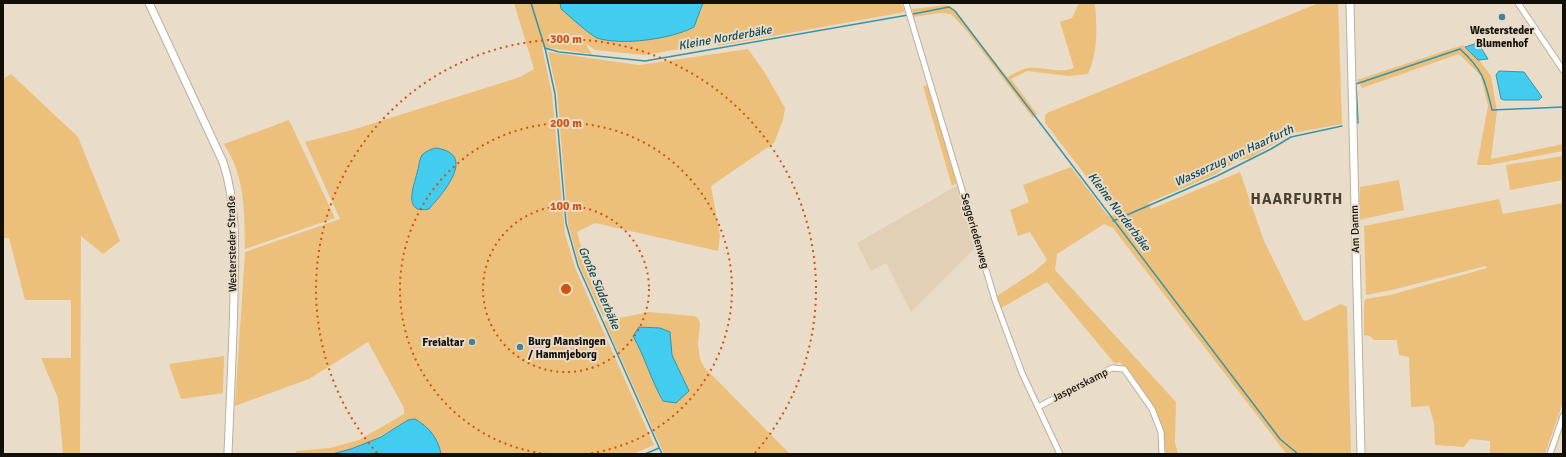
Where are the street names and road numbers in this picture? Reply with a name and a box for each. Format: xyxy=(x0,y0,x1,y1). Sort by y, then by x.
street label: Seggeriedenweg xyxy=(958,192,992,270)
street label: Westersteder Straße xyxy=(225,196,239,292)
street label: Am Damm xyxy=(1348,205,1362,253)
street label: Jasperskamp xyxy=(1050,365,1110,405)

